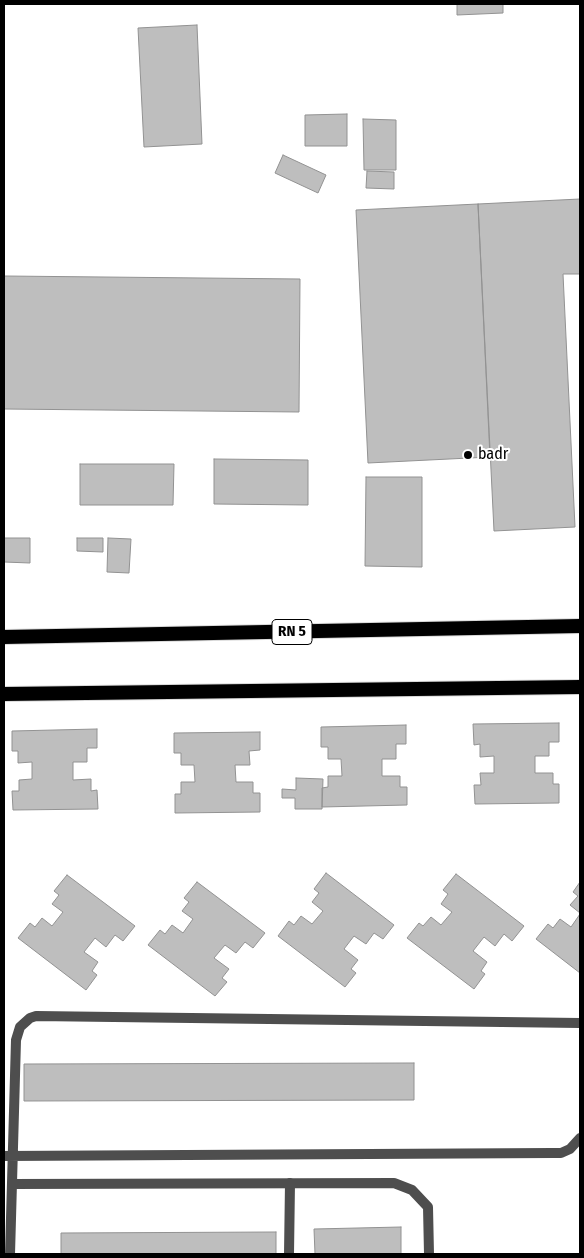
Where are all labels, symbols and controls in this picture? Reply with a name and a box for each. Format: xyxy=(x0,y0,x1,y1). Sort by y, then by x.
place label: badr xyxy=(478,445,508,465)
marker: badr xyxy=(462,449,474,461)
road number: RN 5 xyxy=(272,620,312,644)

